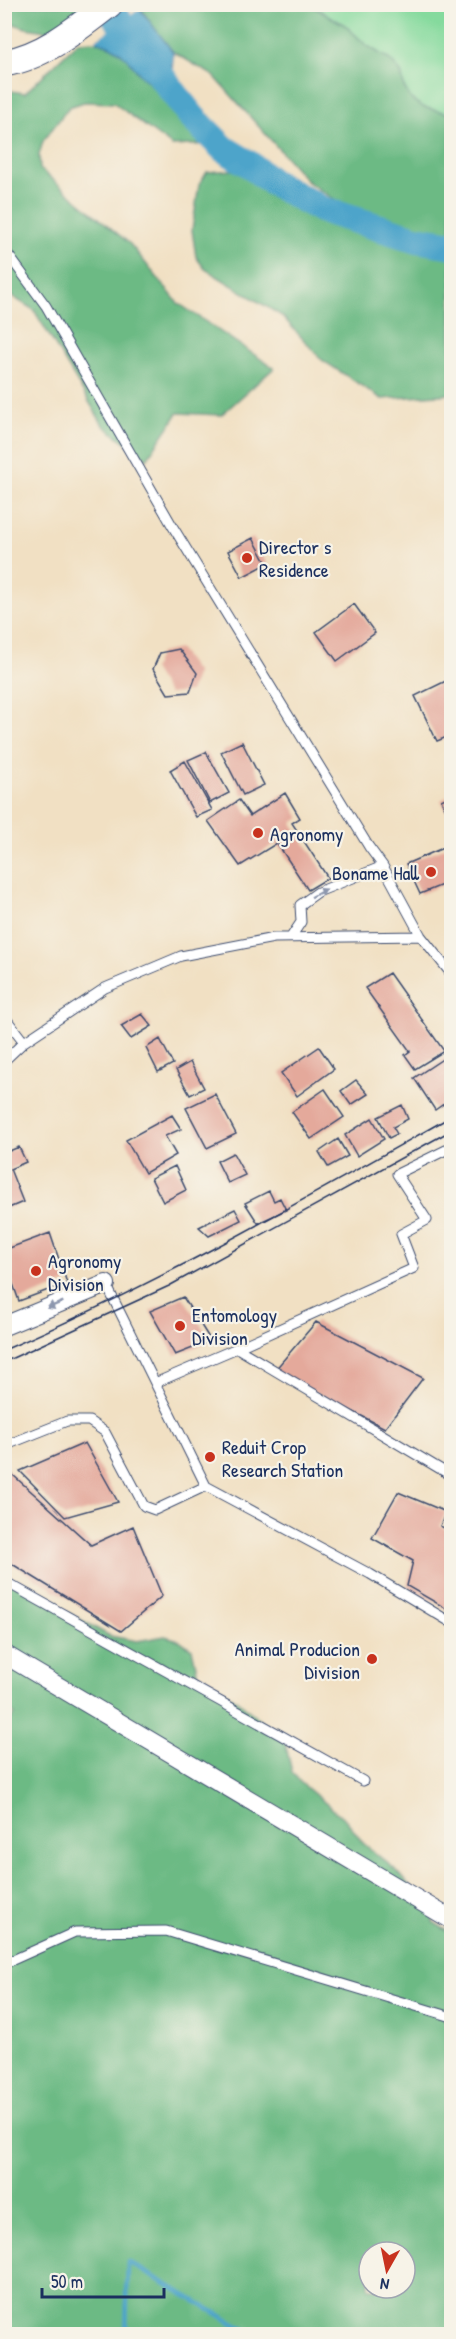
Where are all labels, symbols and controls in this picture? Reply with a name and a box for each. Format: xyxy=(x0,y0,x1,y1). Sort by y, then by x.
place label: Director s Residence xyxy=(259,533,332,583)
marker: Director s Residence xyxy=(240,551,254,565)
place label: Agronomy xyxy=(270,820,344,847)
marker: Agronomy xyxy=(251,826,265,840)
place label: Boname Hall xyxy=(332,859,419,886)
marker: Boname Hall xyxy=(424,865,438,879)
one-way arrow xyxy=(311,888,328,898)
place label: Agronomy Division xyxy=(48,1247,122,1297)
marker: Agronomy Division xyxy=(29,1264,43,1278)
one-way arrow xyxy=(46,1300,64,1310)
place label: Entomology Division xyxy=(192,1301,277,1351)
marker: Entomology Division xyxy=(173,1319,187,1333)
place label: Reduit Crop Research Station xyxy=(222,1433,343,1483)
marker: Reduit Crop Research Station xyxy=(203,1450,217,1464)
place label: Animal Producion Division xyxy=(235,1635,360,1685)
marker: Animal Producion Division xyxy=(365,1652,379,1666)
north arrow xyxy=(357,2240,417,2300)
scale bar xyxy=(42,2261,164,2299)
text: 50 m xyxy=(51,2269,83,2294)
text: N xyxy=(378,2273,391,2296)

